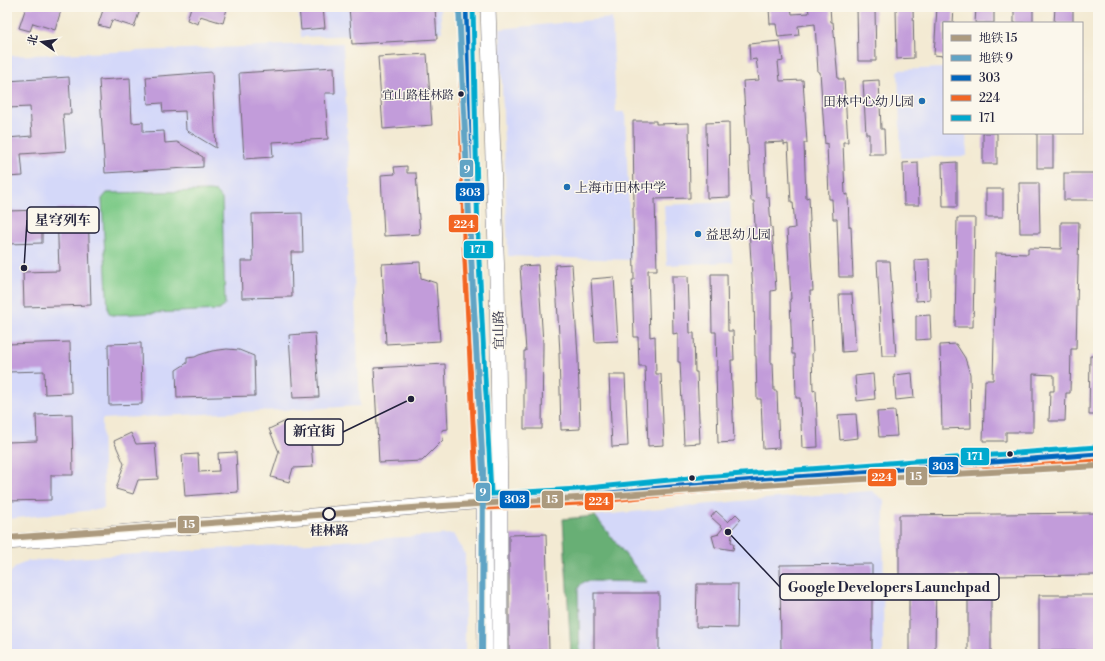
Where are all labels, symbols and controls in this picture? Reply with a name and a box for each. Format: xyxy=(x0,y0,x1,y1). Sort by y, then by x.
north arrow xyxy=(22,22,62,62)
legend xyxy=(943,22,1083,134)
text: 地铁 15 xyxy=(979,31,1018,46)
text: 北 xyxy=(25,33,41,47)
text: 地铁 9 xyxy=(979,51,1013,66)
text: 303 xyxy=(979,71,1001,86)
place label: 宜山路桂林路 xyxy=(382,88,454,103)
marker: 宜山路桂林路 xyxy=(456,89,466,99)
text: 224 xyxy=(979,91,1000,106)
place label: 田林中心幼儿园 xyxy=(823,94,914,110)
marker: 田林中心幼儿园 xyxy=(917,96,927,106)
text: 171 xyxy=(979,111,996,126)
line badge: 9 xyxy=(459,159,474,178)
text: 9 xyxy=(464,163,471,177)
place label: 上海市田林中学 xyxy=(575,180,666,196)
line badge: 303 xyxy=(455,182,485,202)
marker: 上海市田林中学 xyxy=(562,182,572,192)
text: 303 xyxy=(459,186,481,200)
callout: 星穹列车 xyxy=(27,207,99,233)
text: 星穹列车 xyxy=(35,212,91,230)
line badge: 224 xyxy=(448,214,479,233)
text: 224 xyxy=(453,218,475,232)
place label: 益思幼儿园 xyxy=(706,227,771,243)
marker: 益思幼儿园 xyxy=(693,229,703,239)
line badge: 171 xyxy=(463,240,494,259)
text: 171 xyxy=(470,243,487,257)
street label: 宜山路 xyxy=(491,310,507,350)
callout: 新宜街 xyxy=(285,419,343,445)
text: 新宜街 xyxy=(293,423,335,441)
line badge: 171 xyxy=(960,447,990,466)
unlabelled marker xyxy=(1005,449,1015,459)
text: 171 xyxy=(967,450,984,464)
line badge: 303 xyxy=(928,456,959,475)
text: 303 xyxy=(932,460,954,474)
line badge: 15 xyxy=(905,466,928,486)
line badge: 224 xyxy=(867,468,897,487)
text: 15 xyxy=(910,470,922,484)
text: 224 xyxy=(871,471,893,485)
unlabelled marker xyxy=(687,473,697,483)
line badge: 9 xyxy=(475,482,491,502)
text: 9 xyxy=(480,486,487,500)
line badge: 303 xyxy=(499,490,530,509)
line badge: 15 xyxy=(541,490,564,509)
line badge: 224 xyxy=(584,492,614,511)
text: 303 xyxy=(504,493,526,507)
text: 15 xyxy=(546,493,558,507)
text: 224 xyxy=(588,495,610,509)
marker: 桂林路 xyxy=(322,507,336,521)
line badge: 15 xyxy=(177,515,200,534)
text: 15 xyxy=(183,518,195,532)
place label: 桂林路 xyxy=(309,523,349,539)
callout: Google Developers Launchpad xyxy=(780,574,999,600)
text: Google Developers Launchpad xyxy=(788,579,991,597)

